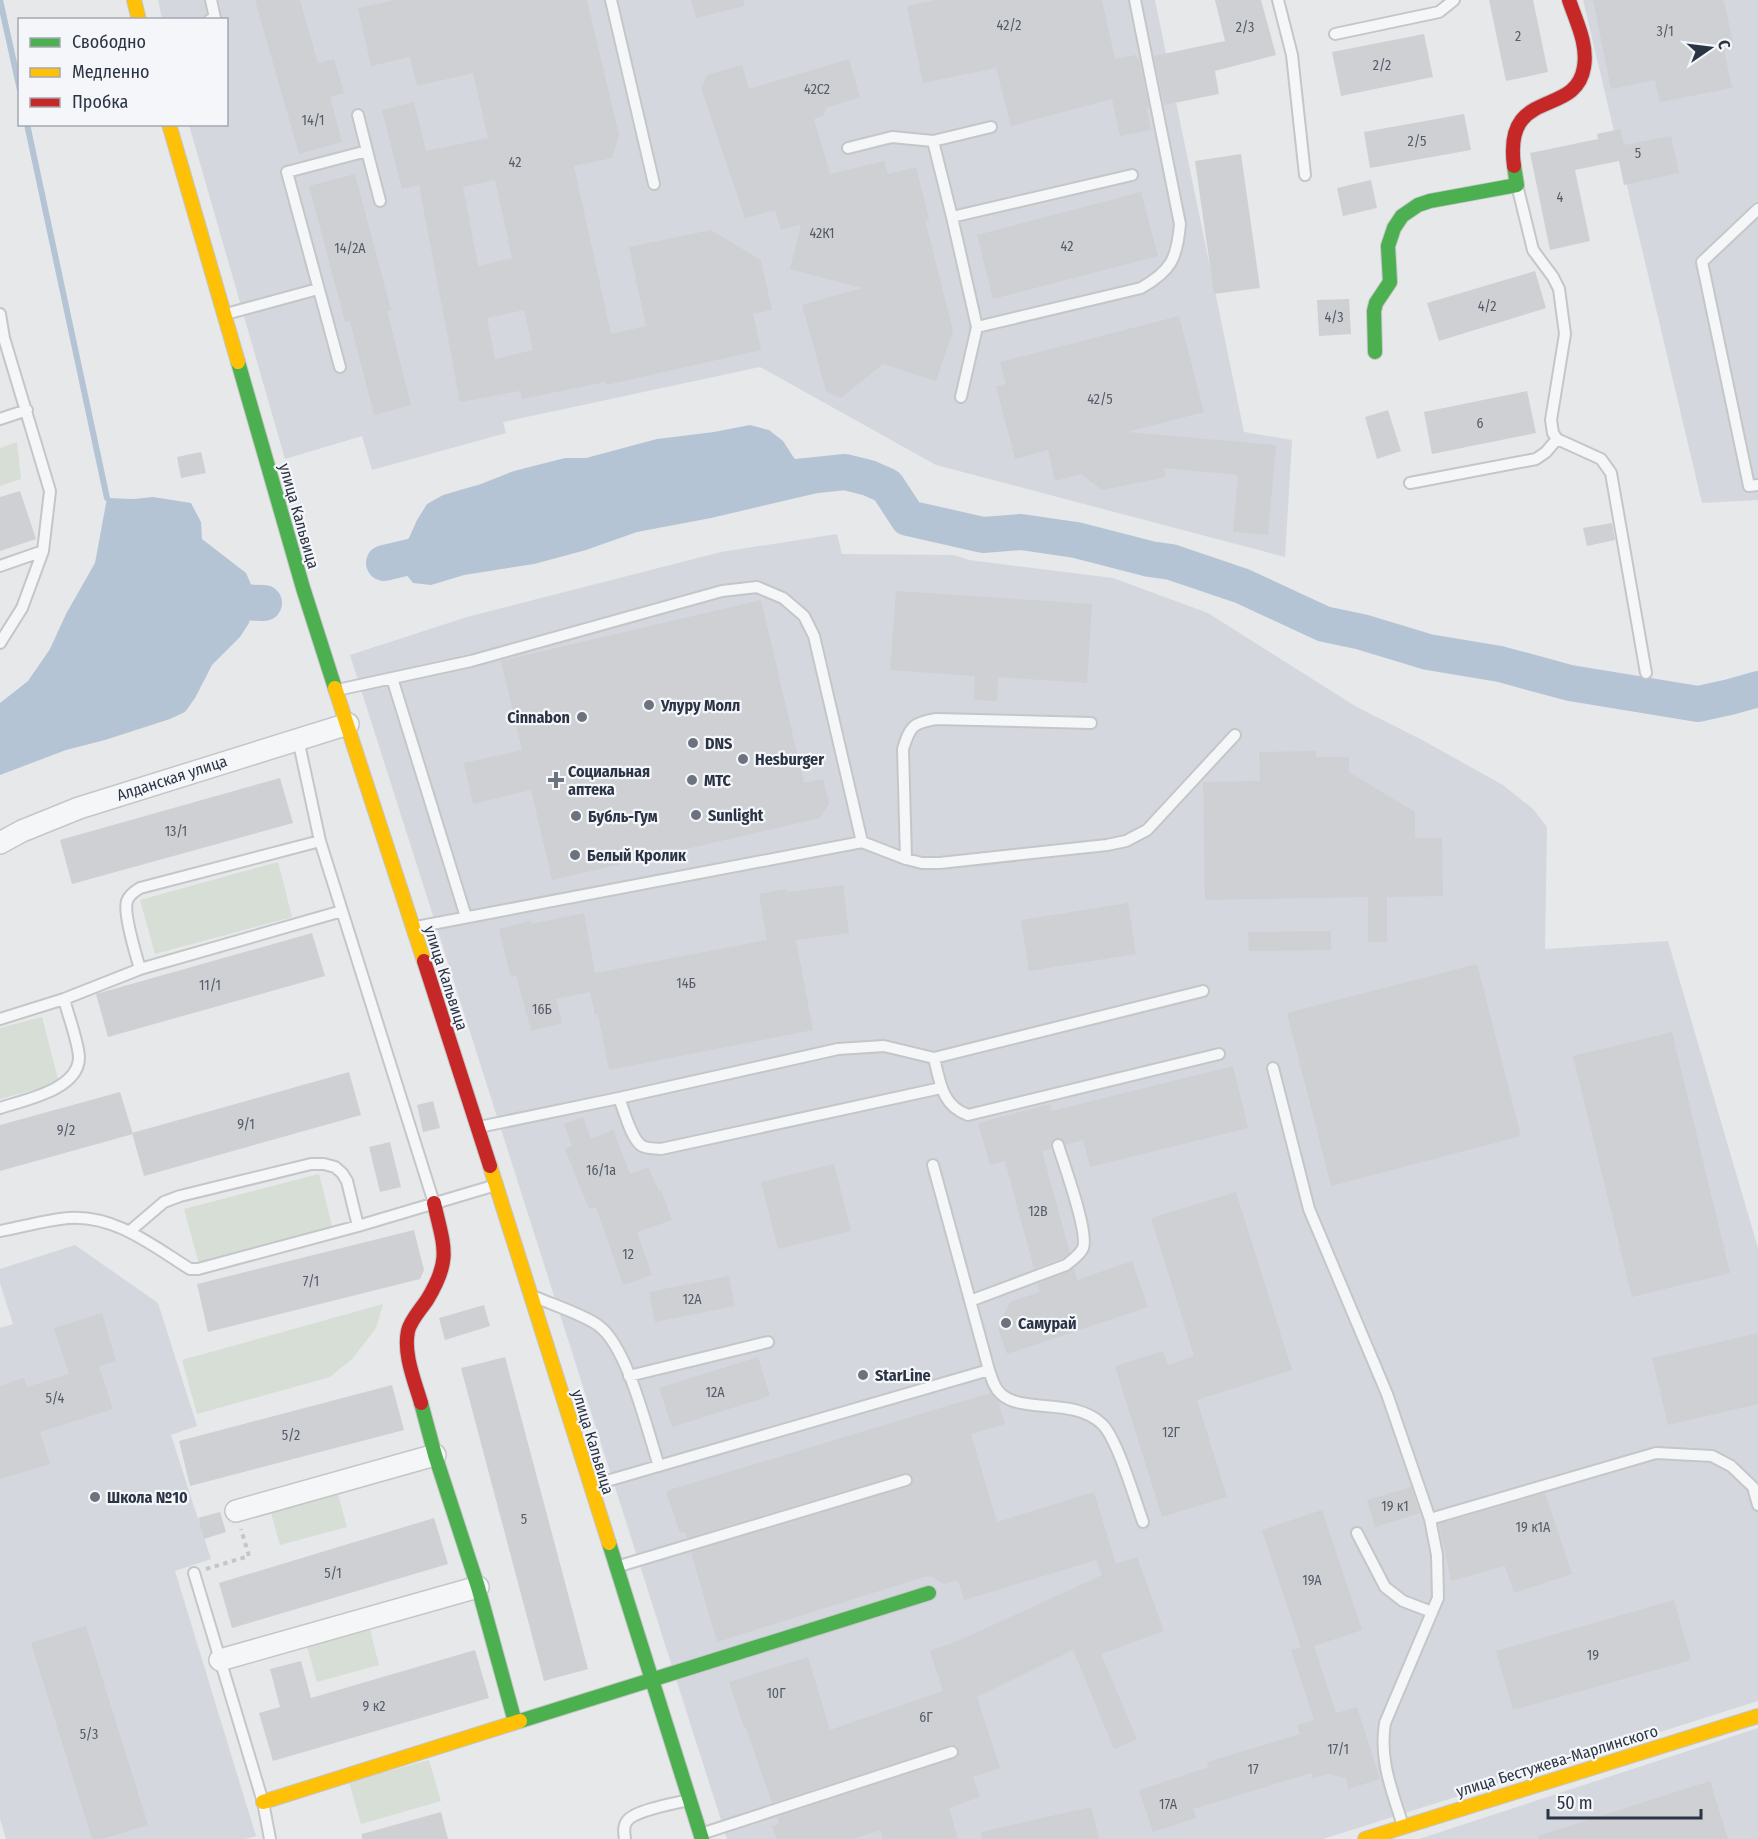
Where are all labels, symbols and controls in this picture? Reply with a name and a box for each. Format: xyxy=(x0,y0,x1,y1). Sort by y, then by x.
house number: 42/2 xyxy=(997,17,1021,34)
legend xyxy=(18,18,228,126)
north arrow xyxy=(1680,18,1740,78)
house number: 2/3 xyxy=(1236,19,1254,36)
house number: 3/1 xyxy=(1656,23,1674,40)
house number: 2 xyxy=(1515,28,1521,45)
text: Свободно xyxy=(72,31,146,53)
text: С xyxy=(1714,38,1734,51)
house number: 2/2 xyxy=(1373,57,1391,74)
text: Медленно xyxy=(72,61,150,83)
house number: 42С2 xyxy=(804,81,830,98)
text: Пробка xyxy=(72,91,128,113)
house number: 14/1 xyxy=(301,112,325,129)
house number: 2/5 xyxy=(1408,133,1426,150)
house number: 5 xyxy=(1635,145,1641,162)
house number: 42 xyxy=(509,154,521,171)
house number: 4 xyxy=(1557,189,1564,206)
house number: 42К1 xyxy=(809,225,835,242)
house number: 42 xyxy=(1061,238,1073,255)
house number: 14/2А xyxy=(334,240,366,257)
house number: 4/2 xyxy=(1478,298,1496,315)
house number: 4/3 xyxy=(1325,309,1343,326)
house number: 42/5 xyxy=(1087,391,1113,408)
house number: 6 xyxy=(1477,415,1484,432)
street label: улица Кальвица xyxy=(275,461,323,571)
place label: Улуру Молл xyxy=(660,696,740,715)
marker: Улуру Молл xyxy=(642,698,656,712)
place label: Cinnabon xyxy=(507,708,570,727)
marker: Cinnabon xyxy=(575,710,589,724)
place label: DNS xyxy=(705,734,732,753)
marker: DNS xyxy=(686,736,700,750)
place label: Hesburger xyxy=(755,750,824,769)
street label: Алданская улица xyxy=(114,751,230,805)
marker: Hesburger xyxy=(736,752,750,766)
place label: Социальная аптека xyxy=(568,762,650,799)
place label: МТС xyxy=(704,771,732,790)
marker: Социальная аптека xyxy=(549,773,563,787)
marker: МТС xyxy=(685,773,699,787)
place label: Sunlight xyxy=(708,806,764,825)
place label: Бубль-Гум xyxy=(588,807,658,826)
marker: Sunlight xyxy=(689,808,703,822)
marker: Бубль-Гум xyxy=(569,809,583,823)
house number: 13/1 xyxy=(165,823,187,840)
place label: Белый Кролик xyxy=(587,846,687,865)
marker: Белый Кролик xyxy=(568,848,582,862)
street label: улица Кальвица xyxy=(420,923,472,1033)
house number: 14Б xyxy=(676,975,696,992)
house number: 11/1 xyxy=(199,977,221,994)
house number: 16Б xyxy=(532,1001,552,1018)
house number: 9/1 xyxy=(237,1116,255,1133)
house number: 9/2 xyxy=(57,1122,75,1139)
house number: 16/1а xyxy=(586,1162,616,1179)
house number: 12В xyxy=(1028,1203,1048,1220)
house number: 12 xyxy=(622,1246,634,1263)
house number: 7/1 xyxy=(303,1273,319,1290)
house number: 12А xyxy=(683,1291,702,1308)
place label: Самурай xyxy=(1018,1314,1077,1333)
marker: Самурай xyxy=(999,1316,1013,1330)
place label: StarLine xyxy=(875,1366,931,1385)
marker: StarLine xyxy=(856,1368,870,1382)
house number: 12А xyxy=(706,1384,725,1401)
street label: улица Кальвица xyxy=(568,1387,618,1497)
house number: 5/4 xyxy=(46,1390,65,1407)
house number: 12Г xyxy=(1162,1424,1181,1441)
house number: 5/2 xyxy=(282,1427,300,1444)
place label: Школа №10 xyxy=(107,1488,188,1507)
marker: Школа №10 xyxy=(88,1490,102,1504)
house number: 19 к1 xyxy=(1381,1498,1409,1515)
house number: 5 xyxy=(521,1511,527,1528)
house number: 19 к1А xyxy=(1516,1519,1551,1536)
house number: 5/1 xyxy=(324,1565,342,1582)
house number: 19А xyxy=(1302,1572,1322,1589)
house number: 19 xyxy=(1587,1647,1599,1664)
house number: 10Г xyxy=(766,1685,786,1702)
house number: 9 к2 xyxy=(363,1698,385,1715)
house number: 6Г xyxy=(919,1709,933,1726)
street label: улица Бестужева-Марлинского xyxy=(1454,1721,1660,1801)
house number: 5/3 xyxy=(80,1726,98,1743)
house number: 17/1 xyxy=(1327,1741,1349,1758)
house number: 17 xyxy=(1247,1761,1259,1778)
scale bar xyxy=(1548,1782,1701,1820)
text: 50 m xyxy=(1557,1792,1593,1814)
house number: 17А xyxy=(1159,1796,1178,1813)

